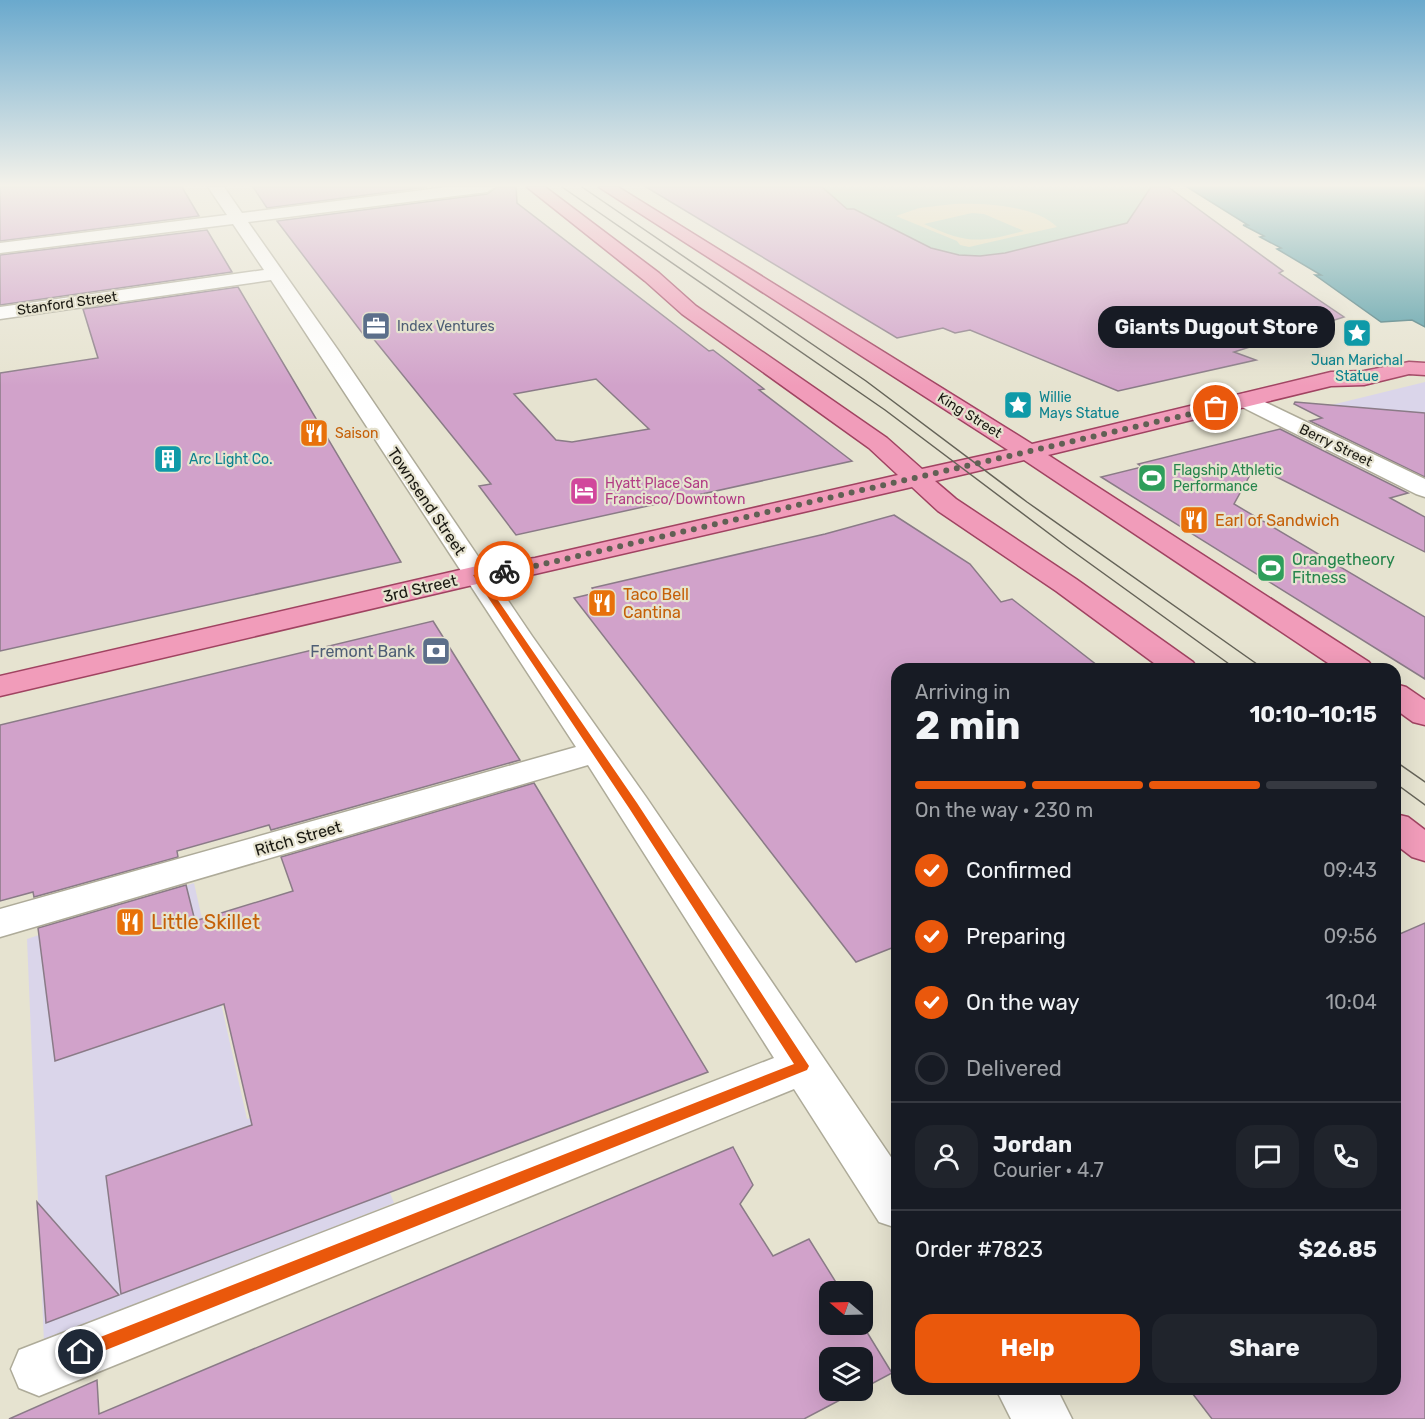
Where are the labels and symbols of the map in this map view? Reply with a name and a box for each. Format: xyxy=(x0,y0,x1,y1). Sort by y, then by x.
street label: Stanford Street xyxy=(16,288,119,319)
callout: Giants Dugout Store xyxy=(1098,306,1334,348)
office icon: Index Ventures xyxy=(360,310,392,342)
place icon: Juan Marichal Statue xyxy=(1341,317,1373,349)
place label: Index Ventures xyxy=(397,318,495,335)
place label: Juan Marichal Statue xyxy=(1311,352,1403,385)
pin xyxy=(1190,382,1241,433)
street label: King Street xyxy=(934,389,1005,442)
place icon: Willie Mays Statue xyxy=(1002,389,1034,421)
place label: Willie Mays Statue xyxy=(1039,389,1120,422)
restaurant icon: Saison xyxy=(298,417,330,449)
street label: Berry Street xyxy=(1297,420,1376,471)
place label: Saison xyxy=(335,425,378,442)
building icon: Arc Light Co. xyxy=(152,443,184,475)
street label: Townsend Street xyxy=(384,444,470,559)
place label: Arc Light Co. xyxy=(189,451,272,468)
sports icon: Flagship Athletic Performance xyxy=(1136,462,1168,494)
place label: Flagship Athletic Performance xyxy=(1173,462,1282,495)
hotel icon: Hyatt Place San Francisco/Downtown xyxy=(568,475,600,507)
place label: Hyatt Place San Francisco/Downtown xyxy=(605,475,746,508)
restaurant icon: Earl of Sandwich xyxy=(1178,504,1210,536)
place label: Earl of Sandwich xyxy=(1215,511,1340,530)
courier xyxy=(474,541,534,601)
place label: Orangetheory Fitness xyxy=(1292,550,1395,587)
sports icon: Orangetheory Fitness xyxy=(1255,552,1287,584)
street label: 3rd Street xyxy=(381,571,459,606)
place label: Taco Bell Cantina xyxy=(623,585,689,622)
restaurant icon: Taco Bell Cantina xyxy=(586,587,618,619)
bank icon: Fremont Bank xyxy=(420,635,452,667)
place label: Fremont Bank xyxy=(310,642,416,661)
street label: Ritch Street xyxy=(253,817,344,860)
restaurant icon: Little Skillet xyxy=(114,906,146,938)
place label: Little Skillet xyxy=(151,910,260,934)
north arrow xyxy=(819,1281,873,1335)
pin xyxy=(55,1326,106,1377)

